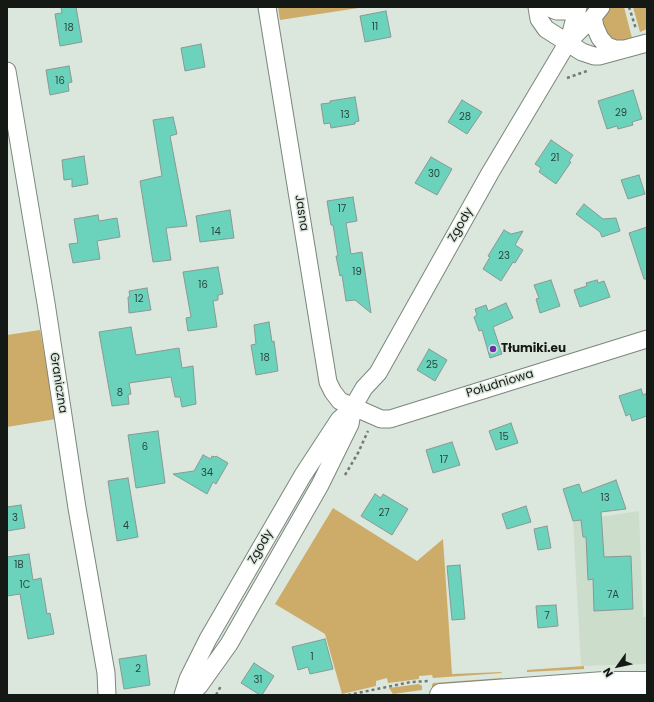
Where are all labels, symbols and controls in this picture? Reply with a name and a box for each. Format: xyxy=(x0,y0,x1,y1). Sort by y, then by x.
house number: 11 xyxy=(372,21,378,33)
house number: 18 xyxy=(64,22,74,34)
house number: 16 xyxy=(55,75,65,87)
house number: 29 xyxy=(615,107,627,119)
house number: 13 xyxy=(340,109,350,121)
house number: 28 xyxy=(459,111,471,123)
house number: 21 xyxy=(551,152,559,164)
house number: 30 xyxy=(428,168,440,180)
street label: Jasna xyxy=(291,194,311,232)
house number: 17 xyxy=(338,203,346,215)
street label: Zgody xyxy=(445,205,477,245)
house number: 14 xyxy=(211,226,221,238)
house number: 23 xyxy=(498,250,510,262)
house number: 19 xyxy=(352,266,362,278)
house number: 16 xyxy=(198,279,208,291)
house number: 12 xyxy=(135,293,143,305)
place label: Tłumiki.eu xyxy=(501,342,566,356)
marker: Tłumiki.eu xyxy=(488,344,498,354)
street label: Graniczna xyxy=(46,352,70,414)
house number: 18 xyxy=(260,352,270,364)
house number: 25 xyxy=(426,359,438,371)
street label: Południowa xyxy=(465,367,535,401)
house number: 8 xyxy=(117,387,123,399)
house number: 15 xyxy=(499,431,509,443)
house number: 6 xyxy=(142,441,148,453)
house number: 17 xyxy=(440,454,448,466)
house number: 34 xyxy=(201,467,213,479)
house number: 13 xyxy=(600,492,610,504)
house number: 27 xyxy=(378,507,390,519)
house number: 3 xyxy=(12,512,18,524)
house number: 4 xyxy=(123,520,129,532)
street label: Zgody xyxy=(245,527,277,567)
house number: 1B xyxy=(14,559,24,571)
house number: 1C xyxy=(20,579,30,591)
house number: 7A xyxy=(607,589,619,601)
house number: 7 xyxy=(544,610,550,622)
north arrow xyxy=(598,646,638,686)
house number: 1 xyxy=(310,651,314,663)
house number: 2 xyxy=(135,663,141,675)
text: N xyxy=(599,665,617,680)
house number: 31 xyxy=(253,674,263,686)

